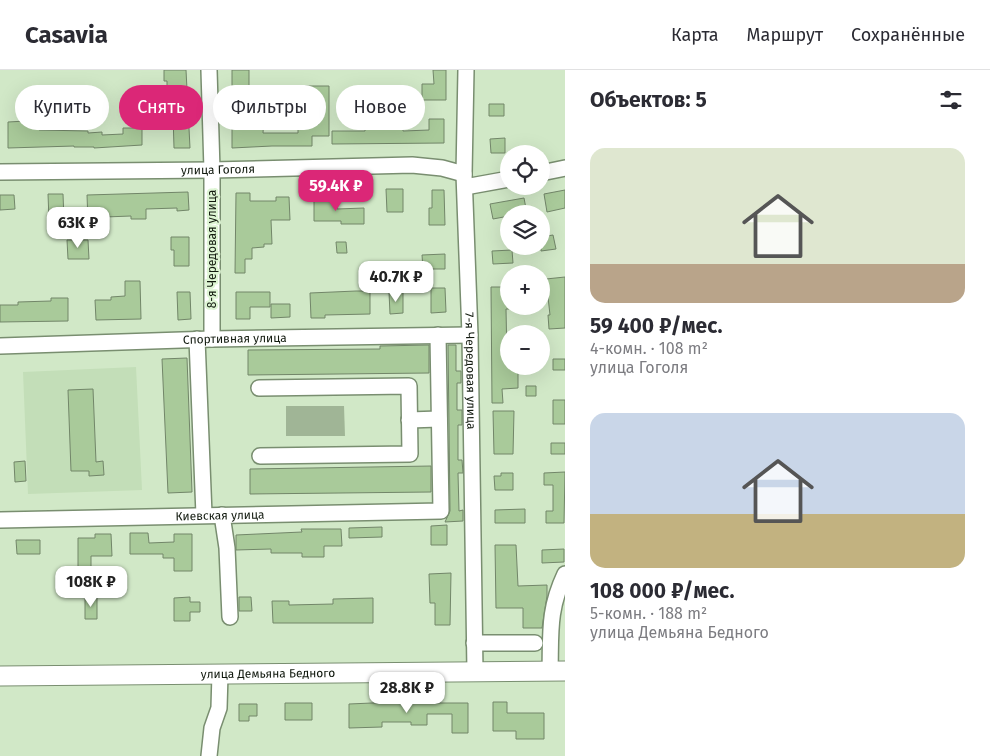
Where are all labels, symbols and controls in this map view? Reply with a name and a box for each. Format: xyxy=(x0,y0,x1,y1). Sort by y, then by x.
text: Casavia xyxy=(25,21,108,49)
text: Карта xyxy=(671,24,719,46)
text: Маршрут xyxy=(747,24,823,46)
text: Сохранённые xyxy=(851,24,965,46)
chip: Купить xyxy=(15,85,109,130)
chip: Снять xyxy=(119,85,203,130)
chip: Фильтры xyxy=(213,85,326,130)
chip: Новое xyxy=(336,85,425,130)
icon: filters xyxy=(937,86,965,114)
text: Объектов: 5 xyxy=(590,87,707,113)
map controls xyxy=(500,145,550,375)
button: locate xyxy=(500,145,550,195)
street label: улица Гоголя xyxy=(181,162,255,177)
pin: 59.4K ₽ xyxy=(290,170,382,212)
text: 59.4K ₽ xyxy=(309,176,363,195)
icon: home xyxy=(733,181,823,271)
street label: 8-я Чередовая улица xyxy=(205,190,219,308)
button: layers xyxy=(500,205,550,255)
pin: 63K ₽ xyxy=(43,206,113,249)
text: 63K ₽ xyxy=(58,213,98,232)
pin: 40.7K ₽ xyxy=(350,260,442,303)
button: + xyxy=(500,265,550,315)
text: 40.7K ₽ xyxy=(369,267,423,286)
street label: 7-я Чередовая улица xyxy=(462,312,478,430)
text: 59 400 ₽/мес. xyxy=(590,313,722,339)
button: − xyxy=(500,325,550,375)
street label: Спортивная улица xyxy=(183,331,287,347)
text: 4-комн. · 108 m² xyxy=(590,339,708,358)
text: улица Гоголя xyxy=(590,358,688,377)
icon: home xyxy=(733,446,823,536)
street label: Киевская улица xyxy=(175,508,265,523)
pin: 108K ₽ xyxy=(50,566,132,608)
text: 108K ₽ xyxy=(66,572,116,591)
text: 108 000 ₽/мес. xyxy=(590,578,734,604)
text: 5-комн. · 188 m² xyxy=(590,604,707,623)
text: улица Демьяна Бедного xyxy=(590,623,769,642)
street label: улица Демьяна Бедного xyxy=(201,666,335,681)
pin: 28.8K ₽ xyxy=(361,672,453,714)
text: 28.8K ₽ xyxy=(380,678,434,697)

